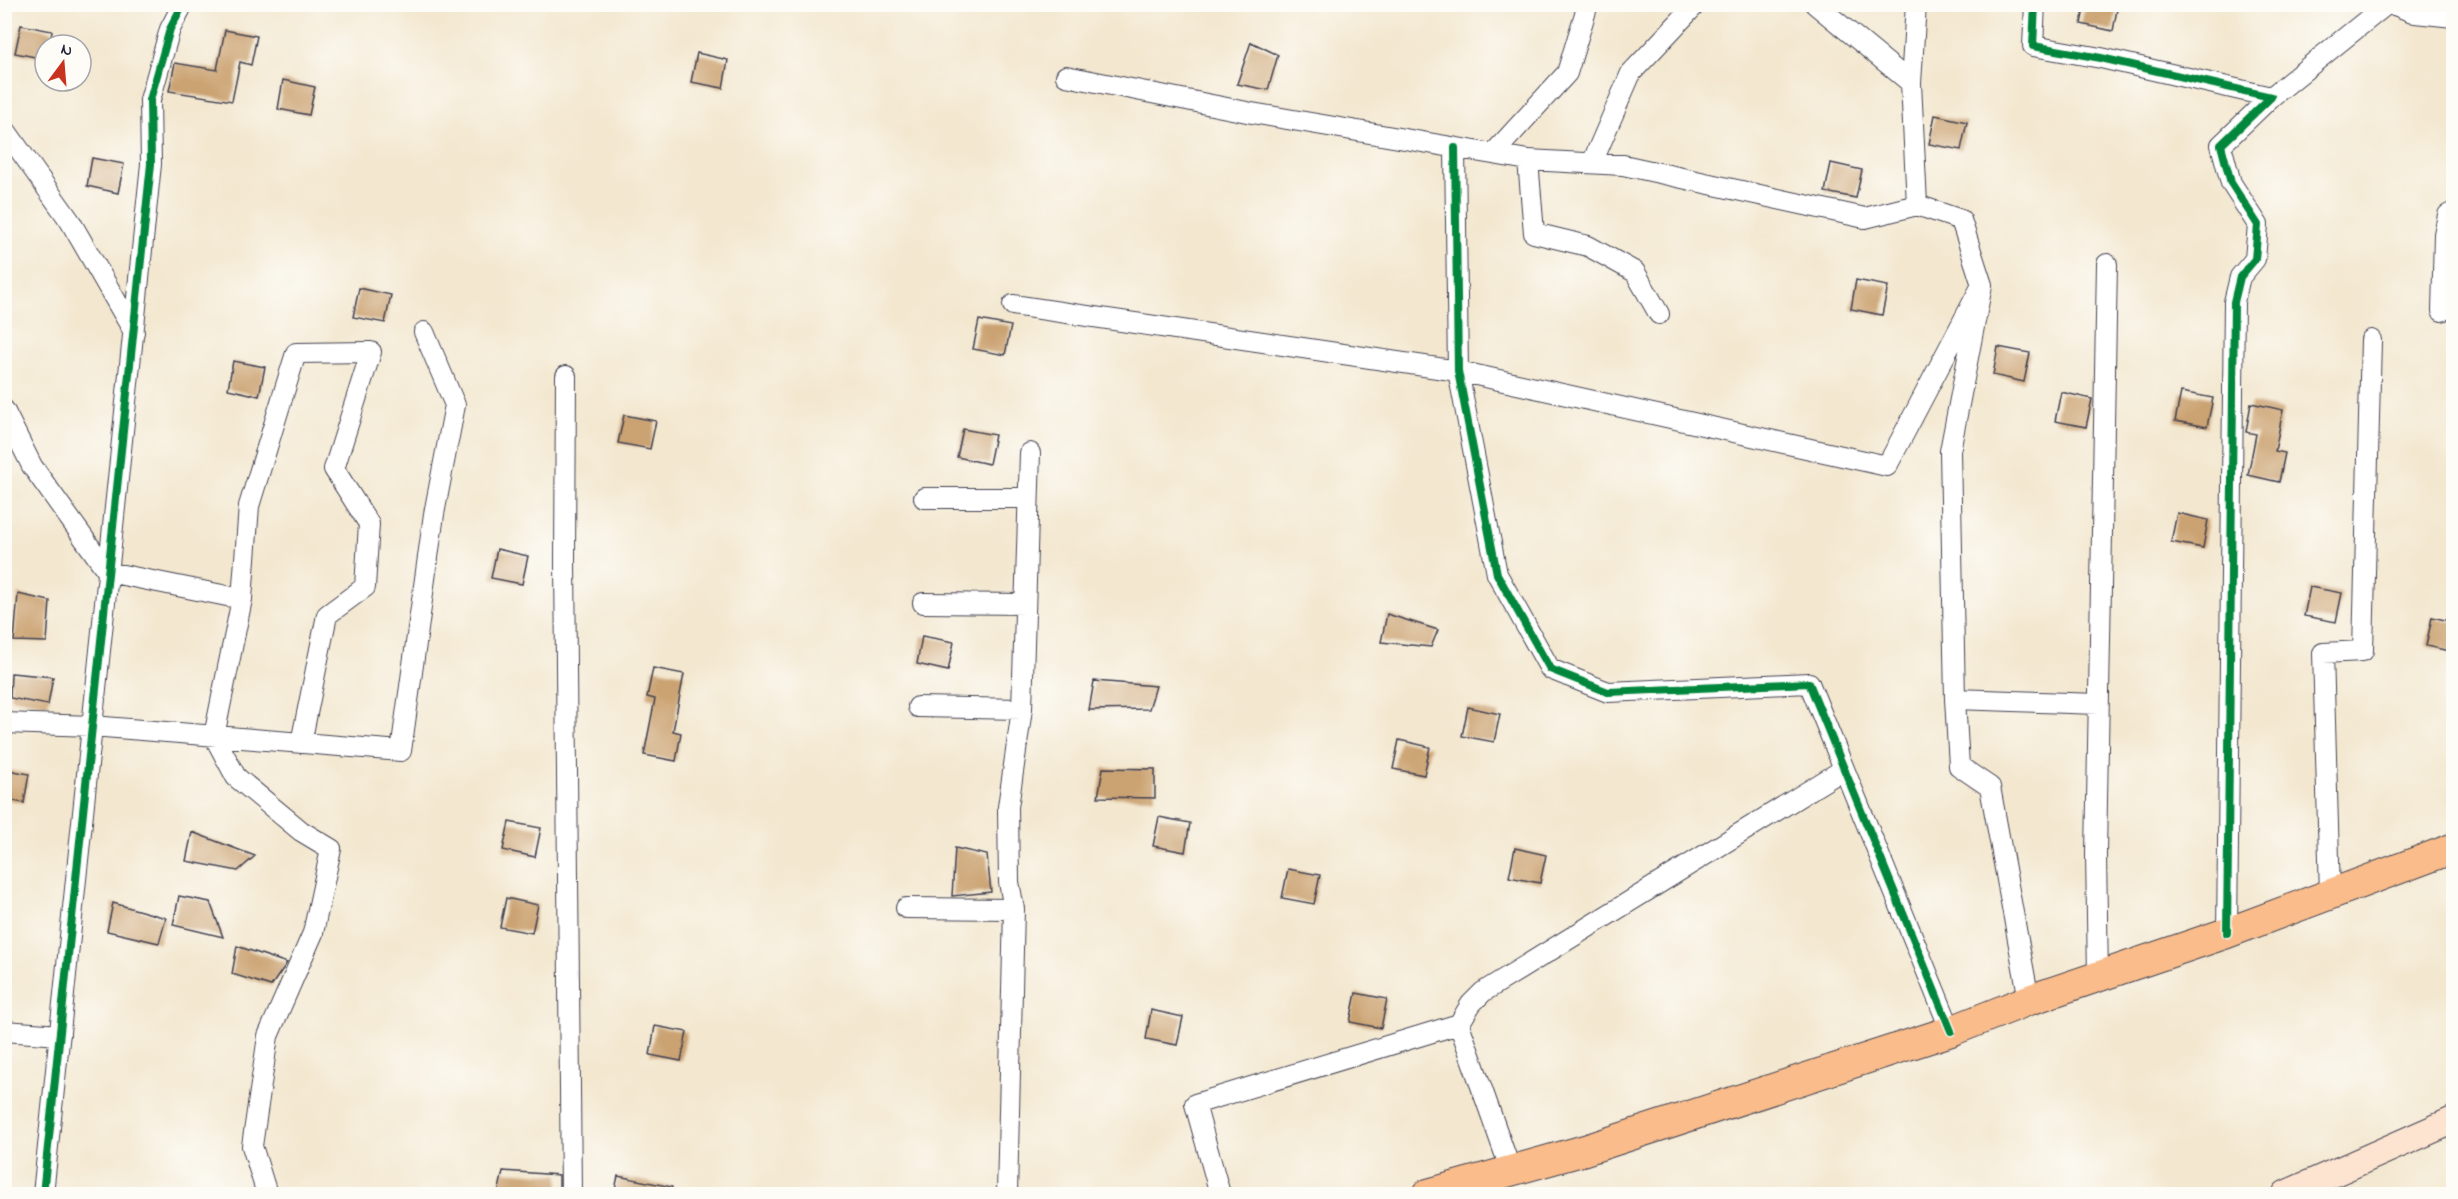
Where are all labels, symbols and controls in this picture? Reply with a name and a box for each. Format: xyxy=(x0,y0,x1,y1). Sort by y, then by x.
north arrow xyxy=(33,33,93,93)
text: N xyxy=(58,37,75,64)

